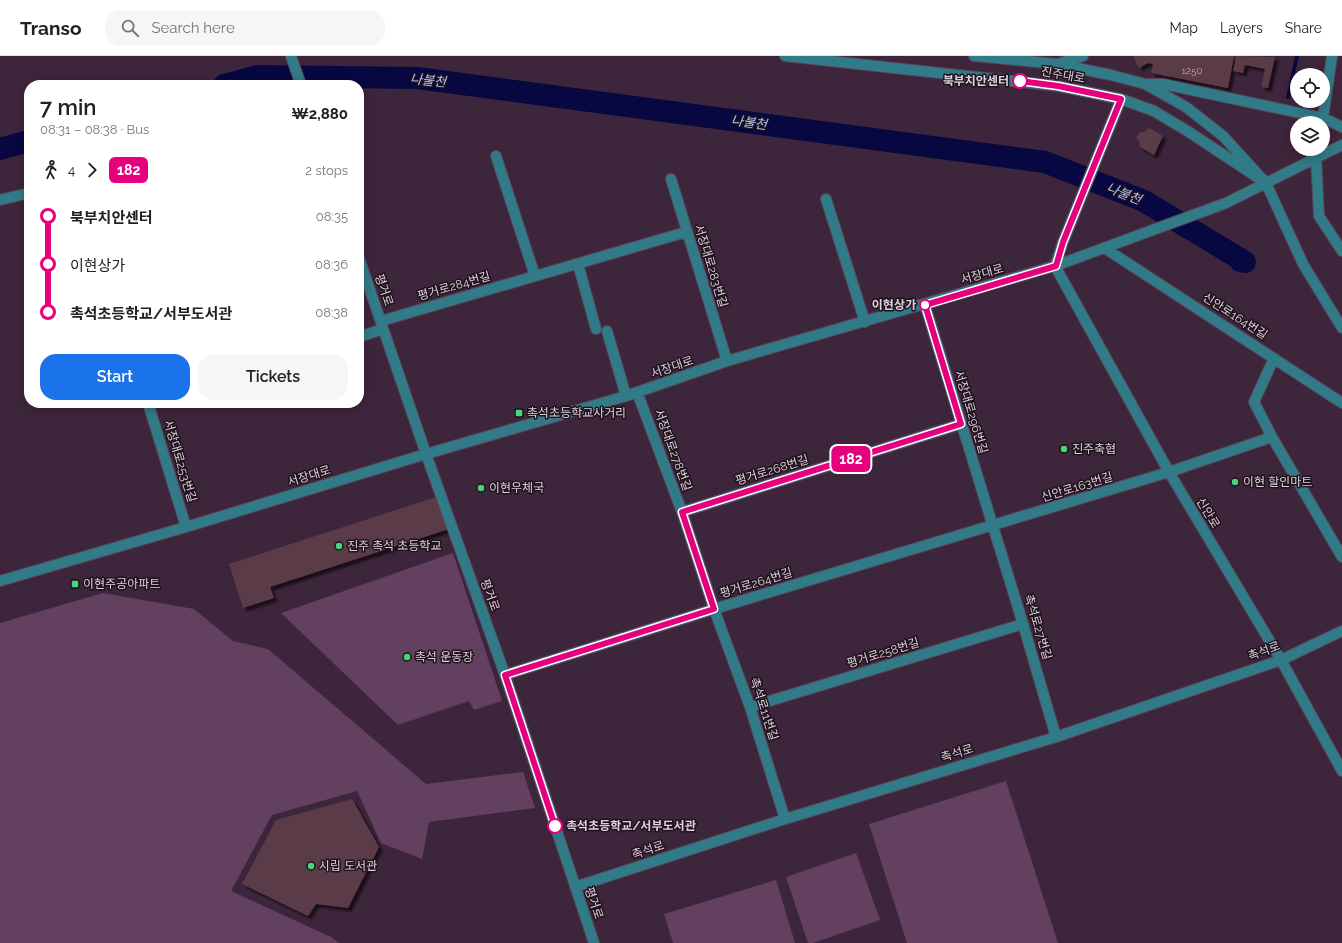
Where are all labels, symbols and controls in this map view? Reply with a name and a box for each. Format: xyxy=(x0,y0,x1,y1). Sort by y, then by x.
search box xyxy=(105,10,385,46)
text: Transo xyxy=(20,17,81,39)
icon: search xyxy=(119,17,141,39)
text: Search here xyxy=(151,19,235,37)
text: Map xyxy=(1170,20,1198,36)
text: Layers xyxy=(1220,20,1263,36)
text: Share xyxy=(1285,20,1322,36)
street label: 진주대로 xyxy=(1040,64,1086,86)
house number: 1250 xyxy=(1181,65,1203,76)
map controls xyxy=(1290,68,1330,156)
button: locate xyxy=(1290,68,1330,108)
water label: 나불천 xyxy=(409,71,448,90)
marker: 북부치안센터 xyxy=(1012,73,1028,89)
place label: 북부치안센터 xyxy=(943,74,1009,88)
text: 7 min xyxy=(40,94,96,120)
text: ₩2,880 xyxy=(291,105,348,123)
water label: 나불천 xyxy=(730,113,769,133)
button: layers xyxy=(1290,116,1330,156)
text: 08:31 – 08:38 · Bus xyxy=(40,122,149,137)
icon: walk xyxy=(40,159,62,181)
icon: forward xyxy=(81,159,103,181)
text: 182 xyxy=(117,162,140,178)
text: 4 xyxy=(68,163,75,178)
text: 2 stops xyxy=(305,163,348,178)
water label: 나불천 xyxy=(1104,180,1144,208)
text: 북부치안센터 xyxy=(70,209,153,227)
text: 08:35 xyxy=(316,209,348,224)
street label: 서장대로283번길 xyxy=(692,223,730,309)
text: 이현상가 xyxy=(70,257,125,275)
text: 08:36 xyxy=(315,257,348,272)
street label: 서장대로 xyxy=(959,261,1005,287)
street label: 평거로284번길 xyxy=(416,269,492,303)
street label: 평거로 xyxy=(372,272,396,308)
street label: 신안로164번길 xyxy=(1200,290,1270,342)
place label: 이현상가 xyxy=(872,298,916,312)
marker: 이현상가 xyxy=(919,299,931,311)
text: 촉석초등학교/서부도서관 xyxy=(70,305,232,323)
text: 08:38 xyxy=(315,305,348,320)
street label: 서장대로 xyxy=(649,353,695,381)
button: Start xyxy=(40,354,190,400)
button: Tickets xyxy=(198,354,348,400)
street label: 서장대로296번길 xyxy=(952,368,990,456)
place label: 촉석초등학교사거리 xyxy=(527,406,626,420)
street label: 서장대로278번길 xyxy=(652,407,694,493)
marker: 촉석초등학교사거리 xyxy=(514,408,524,418)
street label: 서장대로253번길 xyxy=(161,418,199,504)
place label: 진주축협 xyxy=(1072,442,1116,456)
marker: 진주축협 xyxy=(1059,444,1069,454)
line badge: 182 xyxy=(828,446,874,472)
text: 182 xyxy=(839,451,863,467)
street label: 평거로268번길 xyxy=(734,452,810,488)
street label: 서장대로 xyxy=(286,463,332,489)
street label: 신안로163번길 xyxy=(1040,469,1114,505)
place label: 이현 할인마트 xyxy=(1243,475,1312,489)
marker: 이현 할인마트 xyxy=(1230,477,1240,487)
place label: 이현우체국 xyxy=(489,481,544,495)
marker: 이현우체국 xyxy=(476,483,486,493)
street label: 신안로 xyxy=(1193,495,1223,531)
place label: 진주 촉석 초등학교 xyxy=(347,539,441,553)
marker: 진주 촉석 초등학교 xyxy=(334,541,344,551)
street label: 평거로264번길 xyxy=(718,565,794,601)
place label: 이현주공아파트 xyxy=(83,577,160,591)
street label: 평거로 xyxy=(478,577,502,613)
marker: 이현주공아파트 xyxy=(70,579,80,589)
street label: 촉석로27번길 xyxy=(1021,592,1055,662)
street label: 평거로258번길 xyxy=(845,635,921,671)
street label: 촉석로 xyxy=(1246,639,1282,663)
place label: 촉석 운동장 xyxy=(415,650,473,664)
marker: 촉석 운동장 xyxy=(402,652,412,662)
street label: 촉석로11번길 xyxy=(747,676,781,742)
street label: 촉석로 xyxy=(939,741,975,765)
marker: 촉석초등학교/서부도서관 xyxy=(547,818,563,834)
place label: 촉석초등학교/서부도서관 xyxy=(566,819,696,833)
street label: 촉석로 xyxy=(630,838,666,862)
place label: 시립 도서관 xyxy=(319,859,377,873)
marker: 시립 도서관 xyxy=(306,861,316,871)
street label: 평거로 xyxy=(582,885,606,921)

